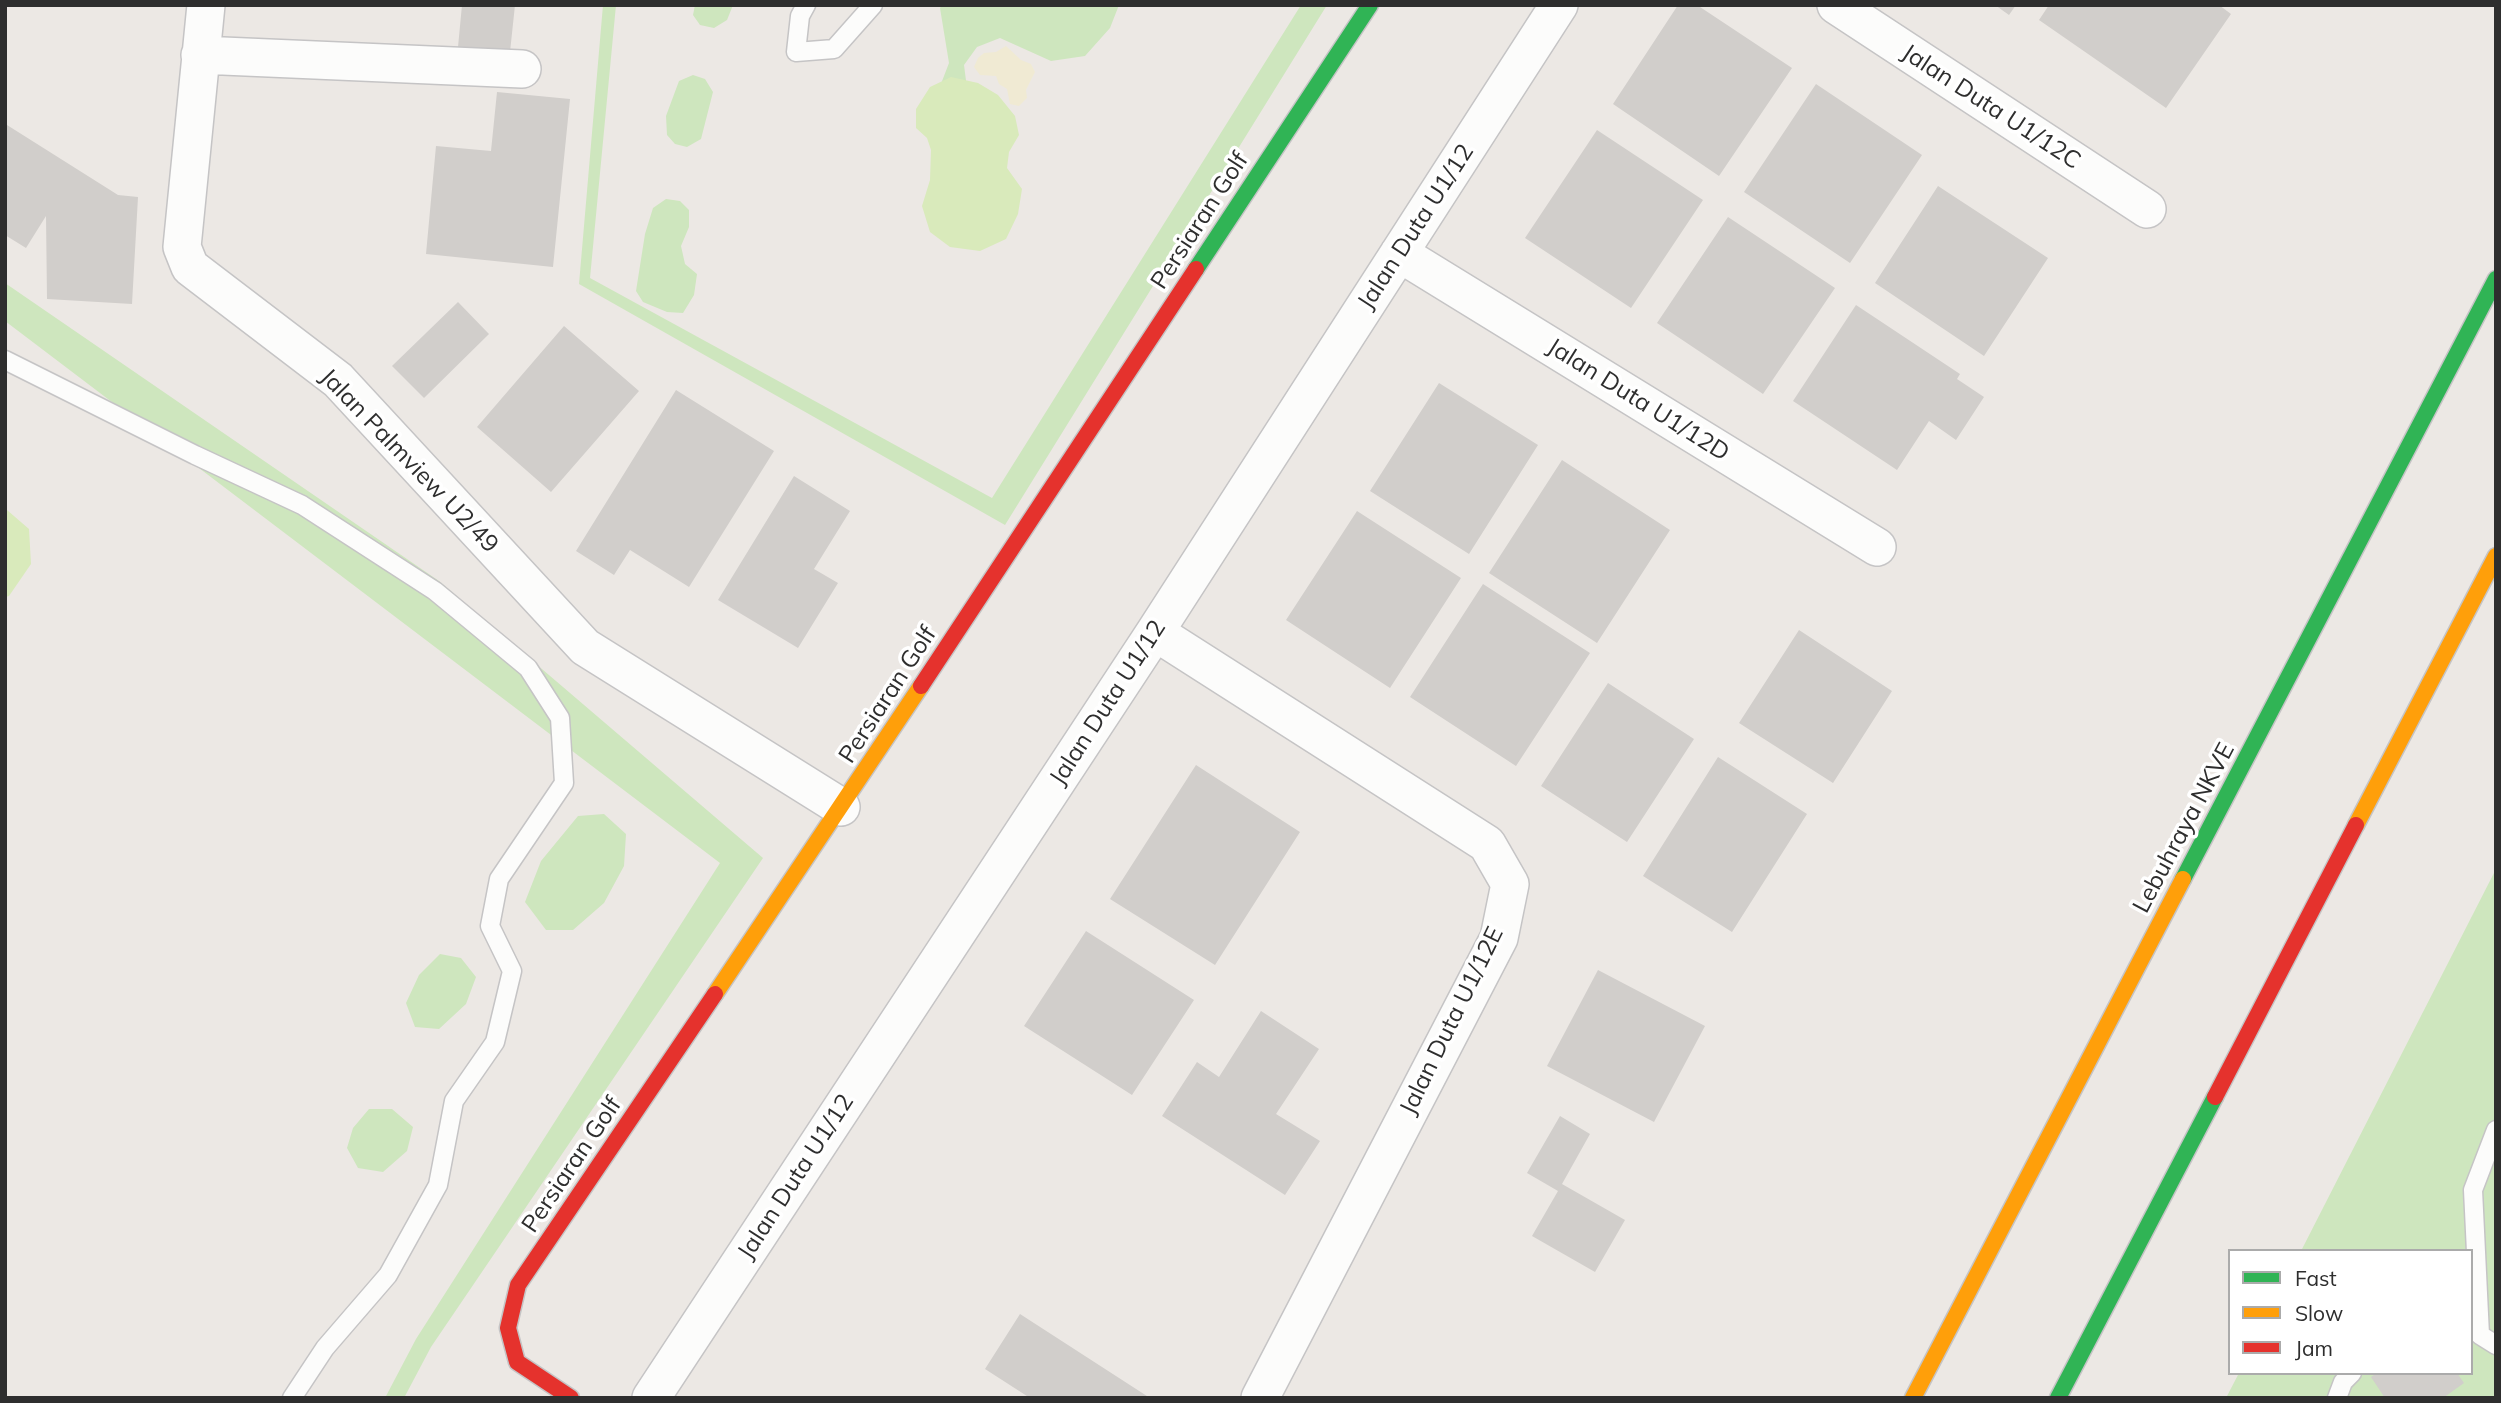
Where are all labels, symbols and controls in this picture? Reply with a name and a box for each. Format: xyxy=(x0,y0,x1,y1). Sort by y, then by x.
street label: Jalan Duta U1/12C xyxy=(1896,38,2086,176)
street label: Jalan Duta U1/12 xyxy=(1352,139,1480,315)
street label: Persiaran Golf xyxy=(1145,147,1255,295)
street label: Jalan Duta U1/12D xyxy=(1542,332,1734,468)
street label: Jalan Palmview U2/49 xyxy=(314,363,504,559)
street label: Jalan Duta U1/12 xyxy=(1044,615,1172,791)
street label: Persiaran Golf xyxy=(833,621,943,769)
street label: Lebuhraya NKVE xyxy=(2127,738,2241,918)
street label: Jalan Duta U1/12E xyxy=(1394,922,1510,1120)
street label: Jalan Duta U1/12 xyxy=(732,1089,860,1265)
street label: Persiaran Golf xyxy=(516,1092,628,1238)
legend xyxy=(2228,1249,2473,1375)
text: Fast xyxy=(2295,1265,2337,1291)
text: Slow xyxy=(2295,1300,2343,1326)
text: Jam xyxy=(2295,1335,2333,1361)

